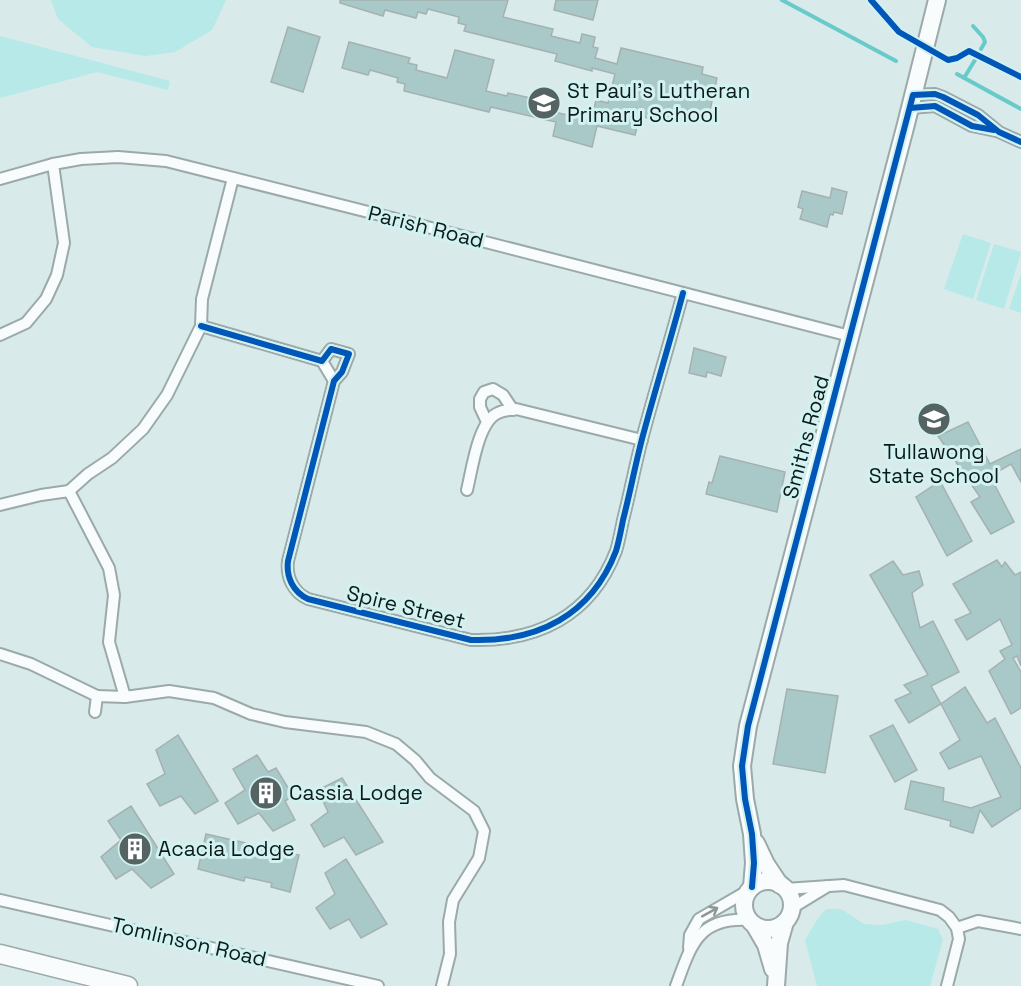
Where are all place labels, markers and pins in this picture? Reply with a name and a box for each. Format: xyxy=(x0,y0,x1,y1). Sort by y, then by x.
place label: St Paul's Lutheran Primary School xyxy=(567,77,750,128)
school or university icon: St Paul's Lutheran Primary School xyxy=(526,85,562,121)
school or university icon: Tullawong State School xyxy=(916,401,952,437)
place label: Tullawong State School xyxy=(869,438,999,489)
building icon: Cassia Lodge xyxy=(248,775,284,811)
place label: Cassia Lodge xyxy=(289,779,423,806)
building icon: Acacia Lodge xyxy=(117,831,153,867)
place label: Acacia Lodge xyxy=(158,835,295,862)

